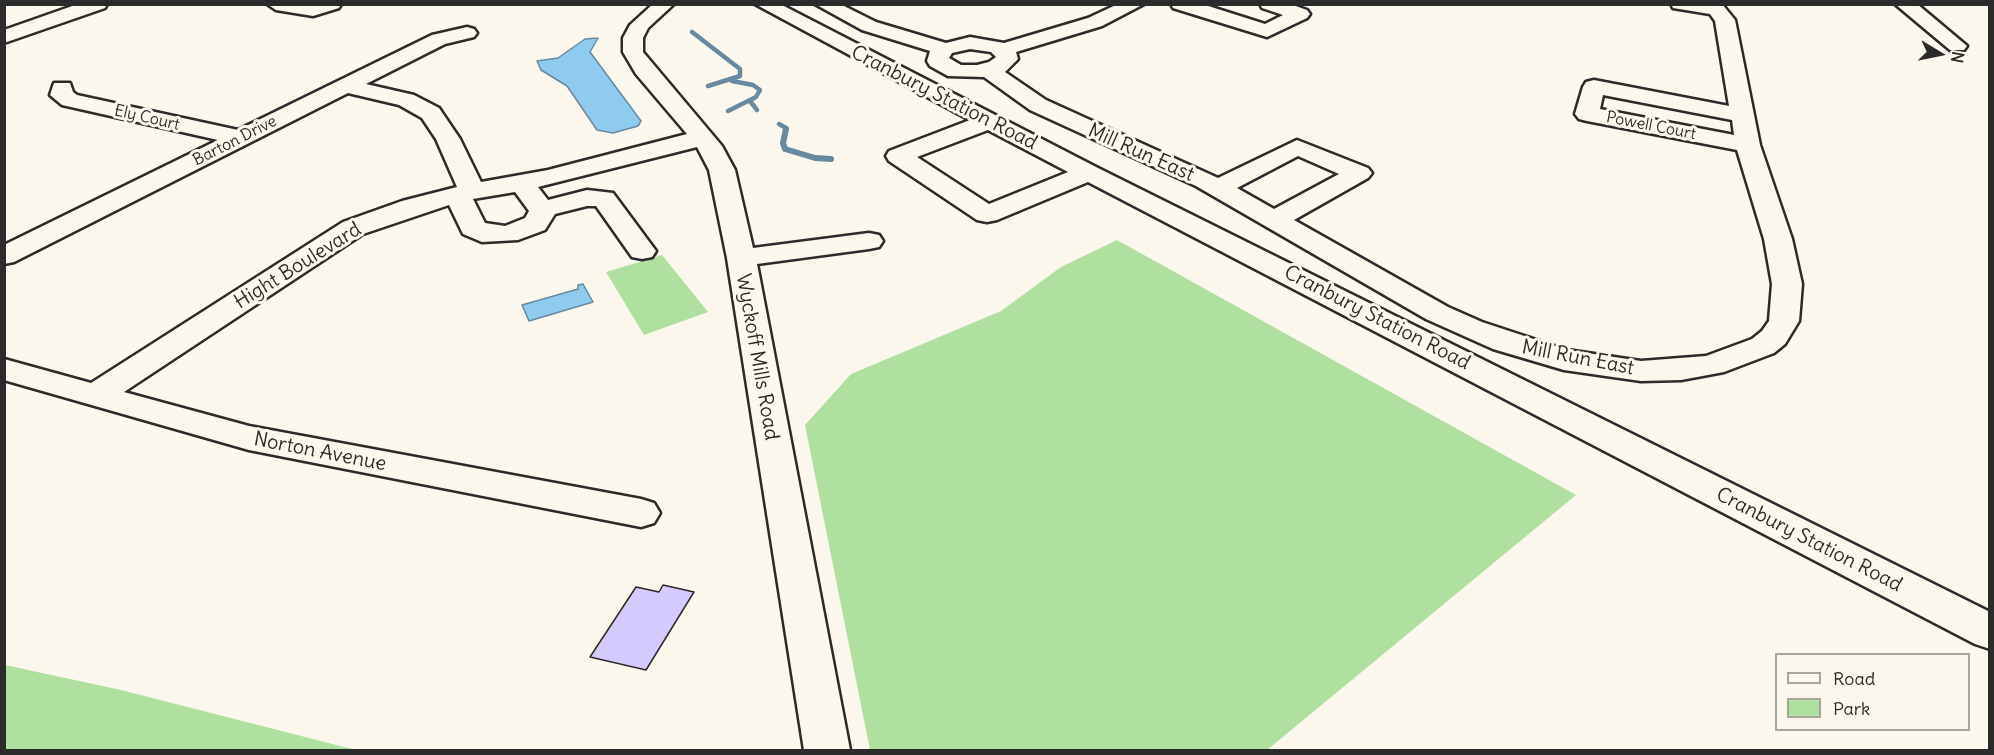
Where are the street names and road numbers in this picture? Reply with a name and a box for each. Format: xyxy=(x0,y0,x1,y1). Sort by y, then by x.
street label: Cranbury Station Road xyxy=(847,41,1041,155)
street label: Ely Court xyxy=(112,101,182,135)
street label: Powell Court xyxy=(1604,108,1698,144)
street label: Barton Drive xyxy=(190,112,280,170)
street label: Mill Run East xyxy=(1084,119,1198,187)
street label: Hight Boulevard xyxy=(230,217,366,315)
street label: Cranbury Station Road xyxy=(1280,261,1474,375)
street label: Wyckoff Mills Road xyxy=(731,272,783,442)
street label: Mill Run East xyxy=(1520,335,1636,381)
street label: Norton Avenue xyxy=(252,427,388,477)
street label: Cranbury Station Road xyxy=(1712,483,1906,597)

